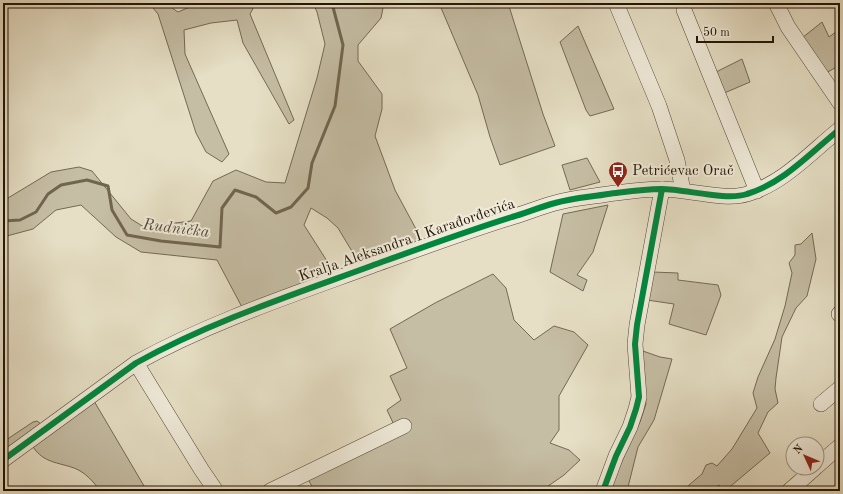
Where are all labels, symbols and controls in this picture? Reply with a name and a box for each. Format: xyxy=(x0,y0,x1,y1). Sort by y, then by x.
scale bar xyxy=(697,18,773,44)
text: 50 m xyxy=(703,26,730,39)
bus stop icon: Petrićevac Orač xyxy=(607,160,629,188)
place label: Petrićevac Orač xyxy=(632,164,734,179)
street label: Kralja Aleksandra I Karađorđevića xyxy=(297,197,518,285)
water label: Rudnička xyxy=(141,217,211,241)
north arrow xyxy=(785,436,825,476)
text: N xyxy=(792,443,806,457)

